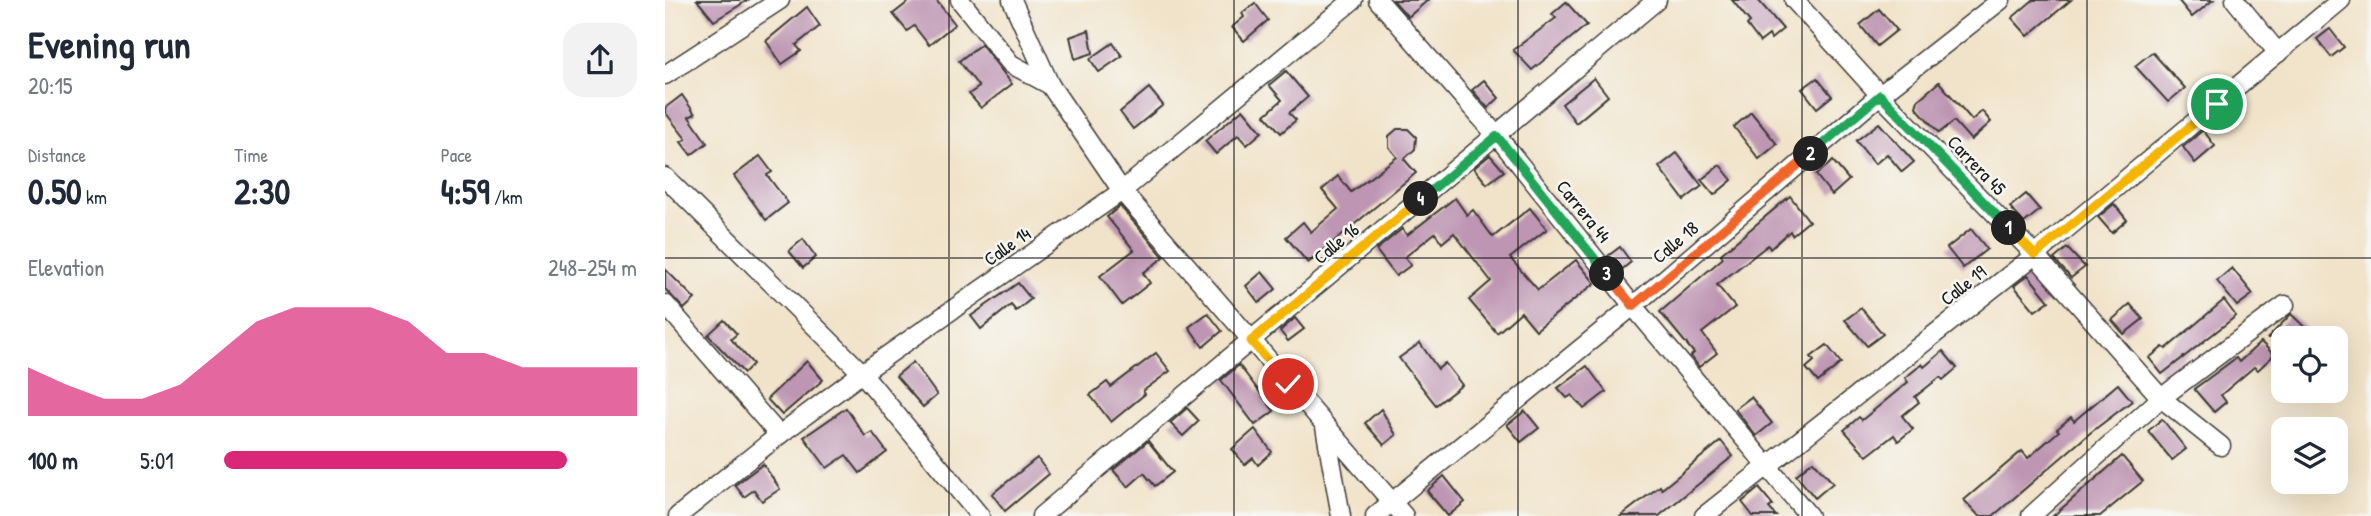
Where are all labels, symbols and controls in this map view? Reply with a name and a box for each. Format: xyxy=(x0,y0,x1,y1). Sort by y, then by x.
text: Evening run xyxy=(28,18,191,70)
button: share xyxy=(563,23,637,97)
text: 20:15 xyxy=(28,70,72,101)
pin xyxy=(2187,74,2247,134)
icon: arrive xyxy=(2198,85,2236,123)
street label: Carrera 45 xyxy=(1942,129,2012,201)
pin: 2 xyxy=(1793,136,1829,172)
text: 2 xyxy=(1806,140,1815,166)
text: Distance xyxy=(28,142,86,168)
text: Time xyxy=(234,142,268,168)
text: Pace xyxy=(441,142,472,168)
text: 0.50 xyxy=(28,168,82,215)
text: 2:30 xyxy=(234,168,290,215)
text: 4:59 xyxy=(441,168,490,215)
street label: Carrera 44 xyxy=(1551,174,1617,248)
pin: 4 xyxy=(1403,182,1439,216)
text: km xyxy=(82,184,107,210)
text: /km xyxy=(490,184,523,210)
text: 4 xyxy=(1417,185,1424,211)
pin: 1 xyxy=(1991,210,2027,246)
text: 1 xyxy=(2005,214,2012,240)
street label: Calle 18 xyxy=(1646,215,1704,269)
street label: Calle 16 xyxy=(1308,216,1364,270)
street label: Calle 14 xyxy=(978,220,1036,272)
text: Elevation xyxy=(28,252,104,283)
text: 248–254 m xyxy=(548,252,637,283)
pin: 3 xyxy=(1590,256,1625,292)
street label: Calle 19 xyxy=(1935,259,1991,311)
text: 3 xyxy=(1602,260,1611,286)
map controls xyxy=(2271,326,2348,494)
button: locate xyxy=(2271,326,2348,403)
pin xyxy=(1258,354,1318,414)
icon: check xyxy=(1269,365,1307,403)
button: layers xyxy=(2271,417,2348,494)
text: 100 m xyxy=(28,445,78,476)
text: 5:01 xyxy=(140,445,174,476)

